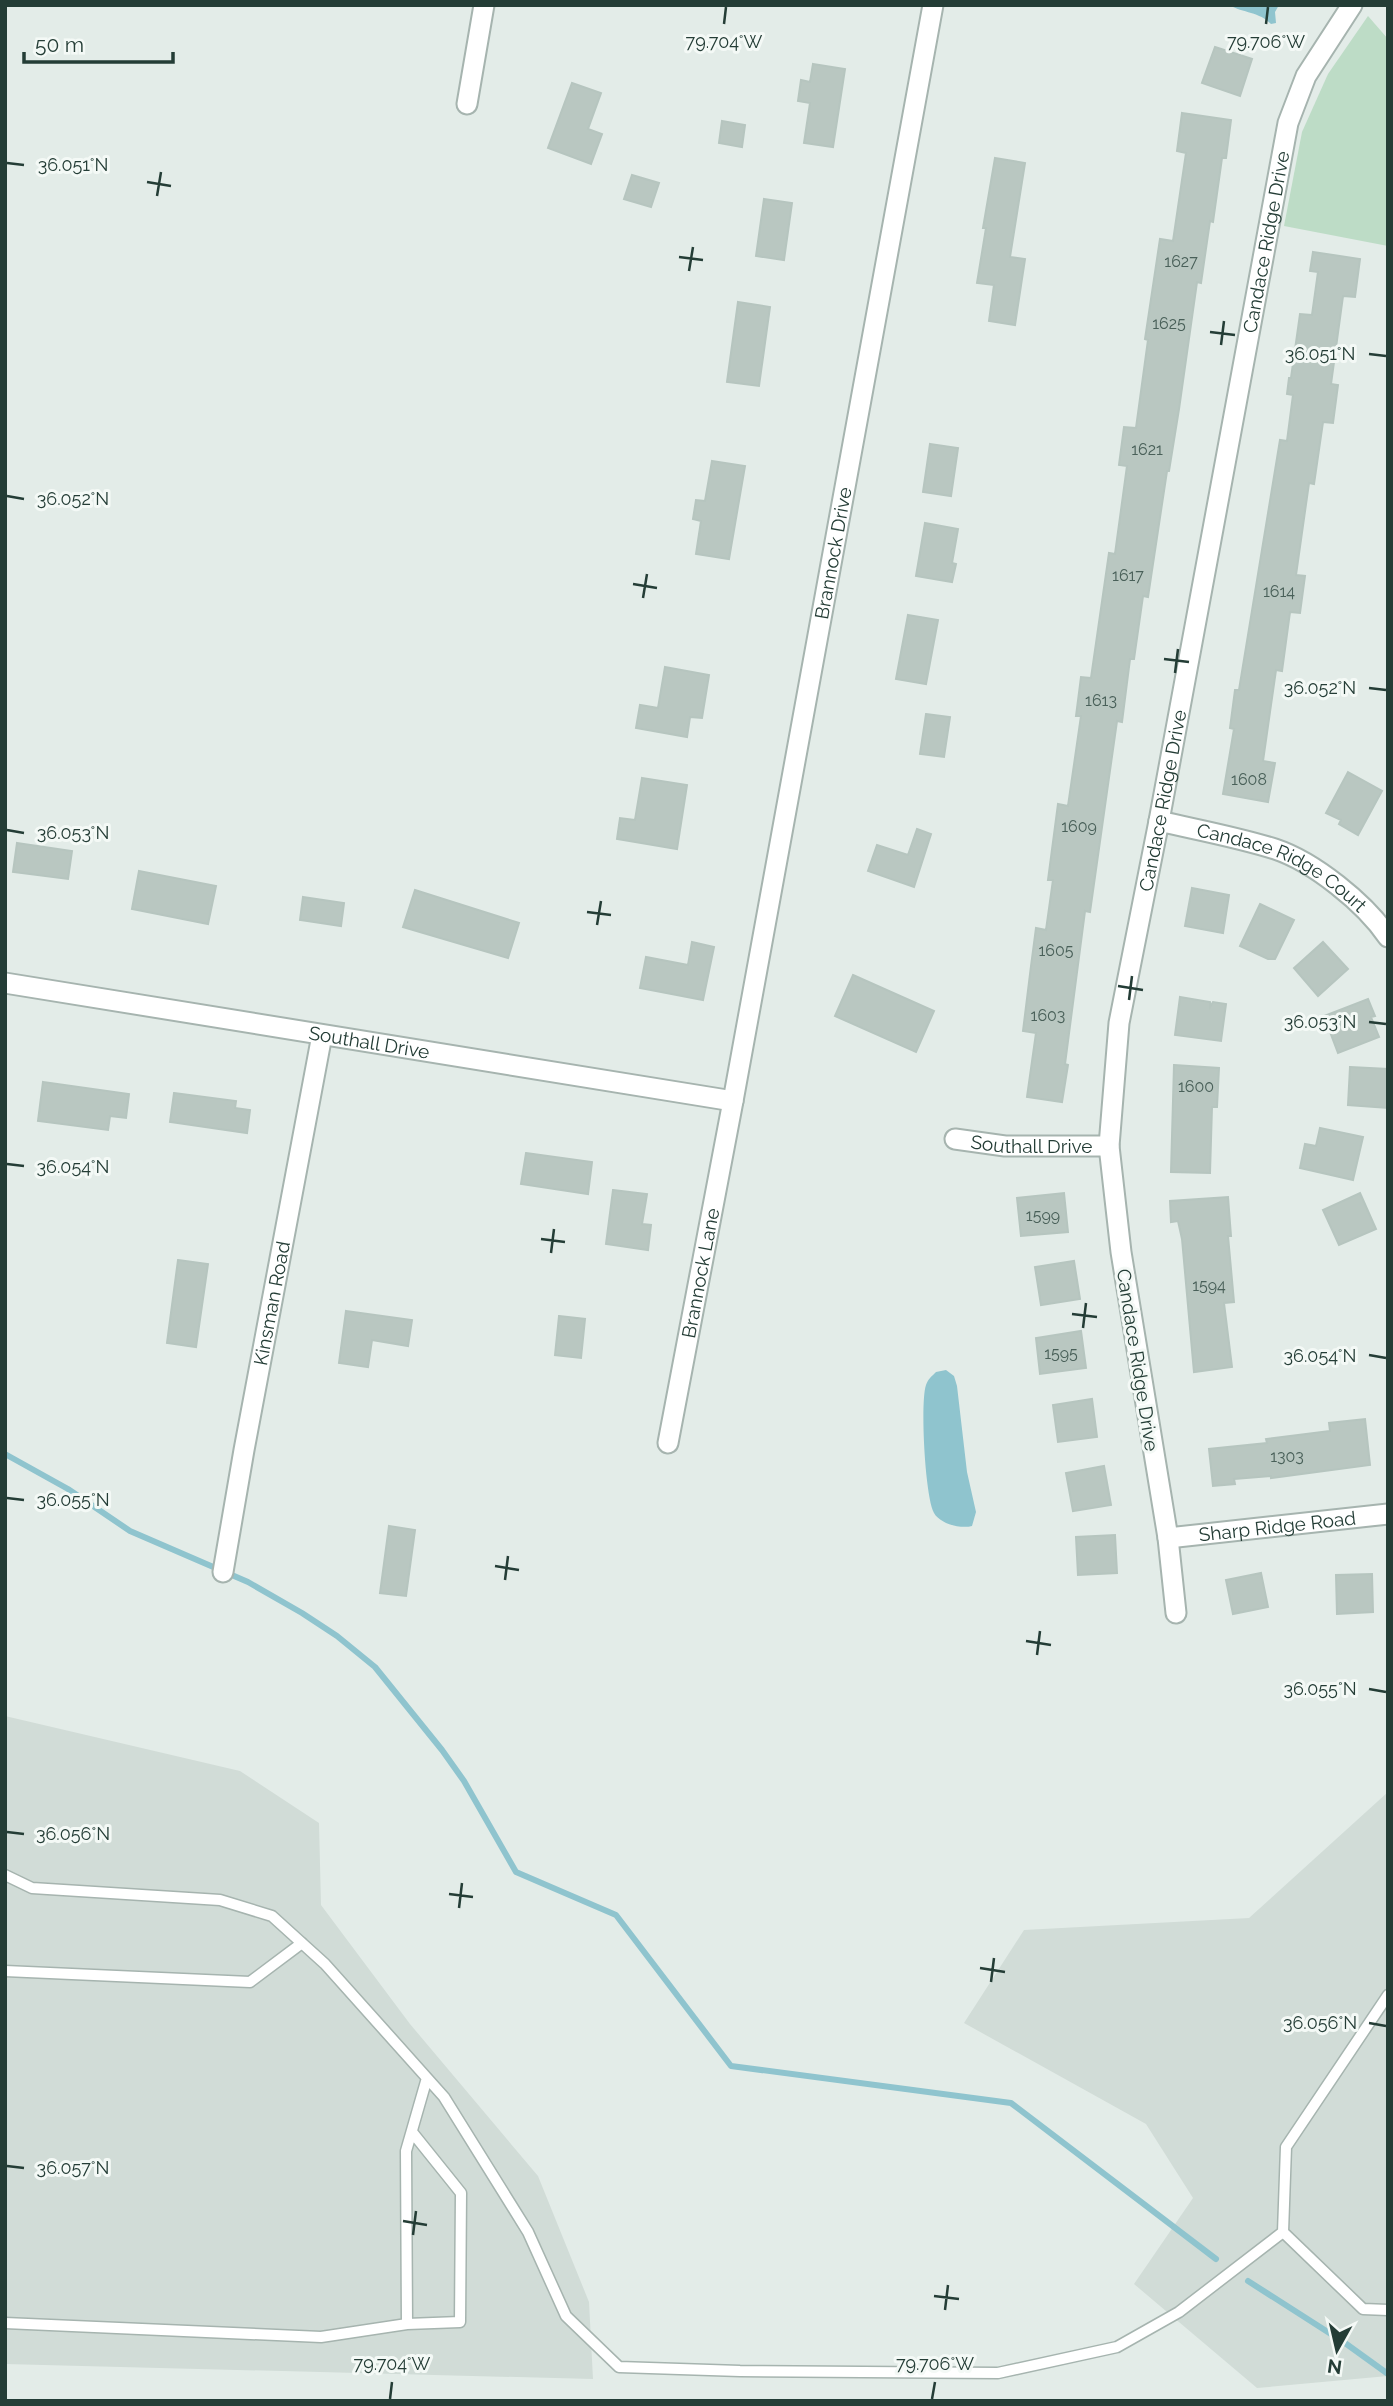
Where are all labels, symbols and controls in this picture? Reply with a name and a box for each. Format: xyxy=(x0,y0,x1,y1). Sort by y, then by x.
scale bar xyxy=(24,21,173,65)
text: 79.704°W xyxy=(686,31,763,52)
text: 79.706°W xyxy=(1227,31,1305,52)
text: 50 m xyxy=(35,32,84,57)
street label: Candace Ridge Drive xyxy=(1238,149,1294,335)
text: 36.051°N xyxy=(38,154,108,175)
house number: 1627 xyxy=(1164,252,1198,271)
house number: 1625 xyxy=(1152,314,1186,333)
text: 36.051°N xyxy=(1285,343,1355,364)
house number: 1621 xyxy=(1131,440,1163,459)
street label: Brannock Drive xyxy=(810,485,856,621)
text: 36.052°N xyxy=(37,488,109,509)
house number: 1617 xyxy=(1112,566,1144,585)
house number: 1614 xyxy=(1263,582,1295,601)
text: 36.052°N xyxy=(1284,677,1356,698)
house number: 1613 xyxy=(1085,691,1117,710)
street label: Candace Ridge Drive xyxy=(1134,708,1190,893)
house number: 1608 xyxy=(1231,770,1267,789)
house number: 1609 xyxy=(1061,817,1097,836)
street label: Candace Ridge Court xyxy=(1195,819,1372,917)
text: 36.053°N xyxy=(37,822,109,843)
house number: 1605 xyxy=(1038,941,1074,960)
house number: 1603 xyxy=(1031,1006,1065,1025)
text: 36.053°N xyxy=(1284,1011,1356,1032)
street label: Southall Drive xyxy=(307,1021,431,1063)
house number: 1600 xyxy=(1178,1077,1214,1096)
street label: Southall Drive xyxy=(969,1130,1092,1157)
text: 36.054°N xyxy=(37,1156,110,1177)
street label: Brannock Lane xyxy=(677,1206,723,1340)
house number: 1599 xyxy=(1026,1206,1060,1225)
street label: Kinsman Road xyxy=(249,1239,294,1367)
street label: Candace Ridge Drive xyxy=(1113,1267,1163,1453)
house number: 1594 xyxy=(1192,1276,1226,1295)
house number: 1595 xyxy=(1044,1344,1078,1363)
text: 36.054°N xyxy=(1284,1345,1357,1366)
house number: 1303 xyxy=(1270,1447,1304,1466)
text: 36.055°N xyxy=(36,1489,110,1510)
street label: Sharp Ridge Road xyxy=(1198,1507,1357,1546)
text: 36.055°N xyxy=(1283,1678,1357,1699)
text: 36.056°N xyxy=(36,1823,110,1844)
text: 36.056°N xyxy=(1283,2012,1357,2033)
text: 36.057°N xyxy=(37,2157,109,2178)
north arrow xyxy=(1302,2315,1372,2385)
text: 79.704°W xyxy=(354,2353,431,2374)
text: 79.706°W xyxy=(896,2353,974,2374)
text: N xyxy=(1326,2355,1343,2379)

